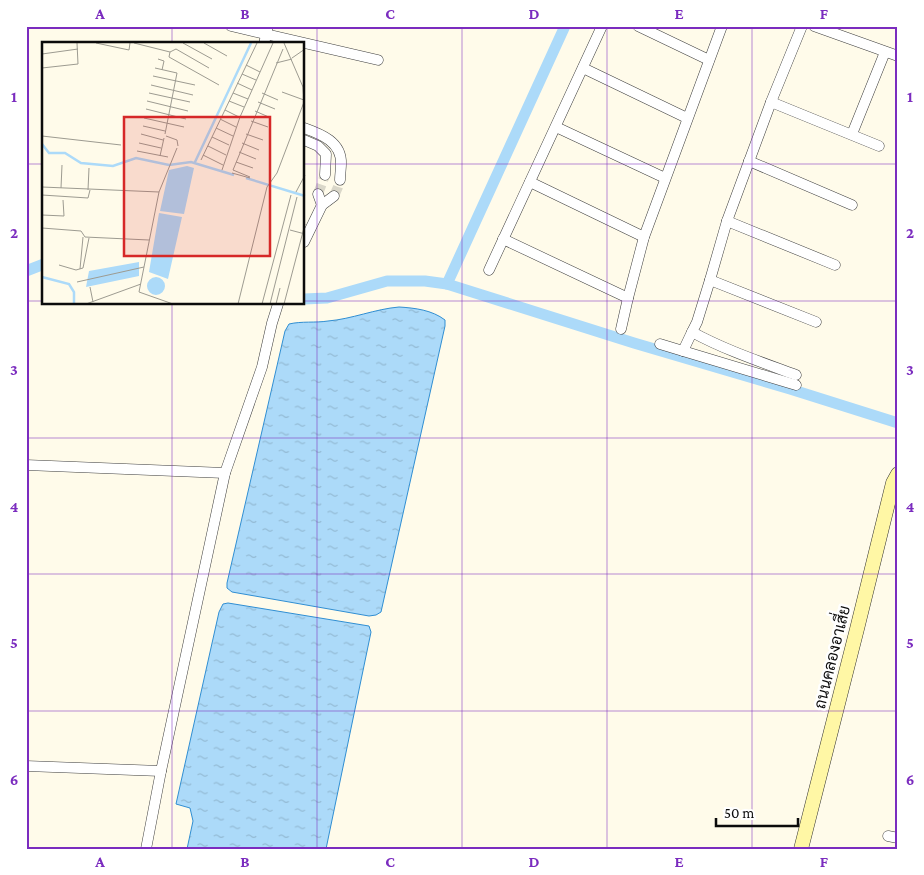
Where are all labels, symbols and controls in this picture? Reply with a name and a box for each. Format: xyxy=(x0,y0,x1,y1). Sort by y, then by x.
text: A xyxy=(94,5,105,22)
text: B xyxy=(240,5,250,22)
text: C xyxy=(385,5,395,22)
text: D xyxy=(528,5,540,22)
text: E xyxy=(674,5,684,22)
text: F xyxy=(820,5,829,22)
inset map xyxy=(42,42,305,305)
text: 1 xyxy=(11,88,17,105)
text: 1 xyxy=(907,88,913,105)
text: 2 xyxy=(10,224,18,241)
text: 2 xyxy=(906,224,914,241)
text: 3 xyxy=(10,361,18,378)
text: 3 xyxy=(906,361,914,378)
text: 4 xyxy=(10,498,19,515)
text: 4 xyxy=(906,498,915,515)
street label: ถนนคลองอาเสี่ย xyxy=(805,602,853,710)
text: 5 xyxy=(10,634,18,651)
text: 5 xyxy=(906,634,914,651)
text: 6 xyxy=(10,771,18,788)
text: 6 xyxy=(906,771,914,788)
scale bar xyxy=(716,795,799,827)
text: 50 m xyxy=(724,805,754,821)
text: A xyxy=(94,853,105,870)
text: B xyxy=(240,853,250,870)
text: C xyxy=(385,853,395,870)
text: D xyxy=(528,853,540,870)
text: E xyxy=(674,853,684,870)
text: F xyxy=(820,853,829,870)

